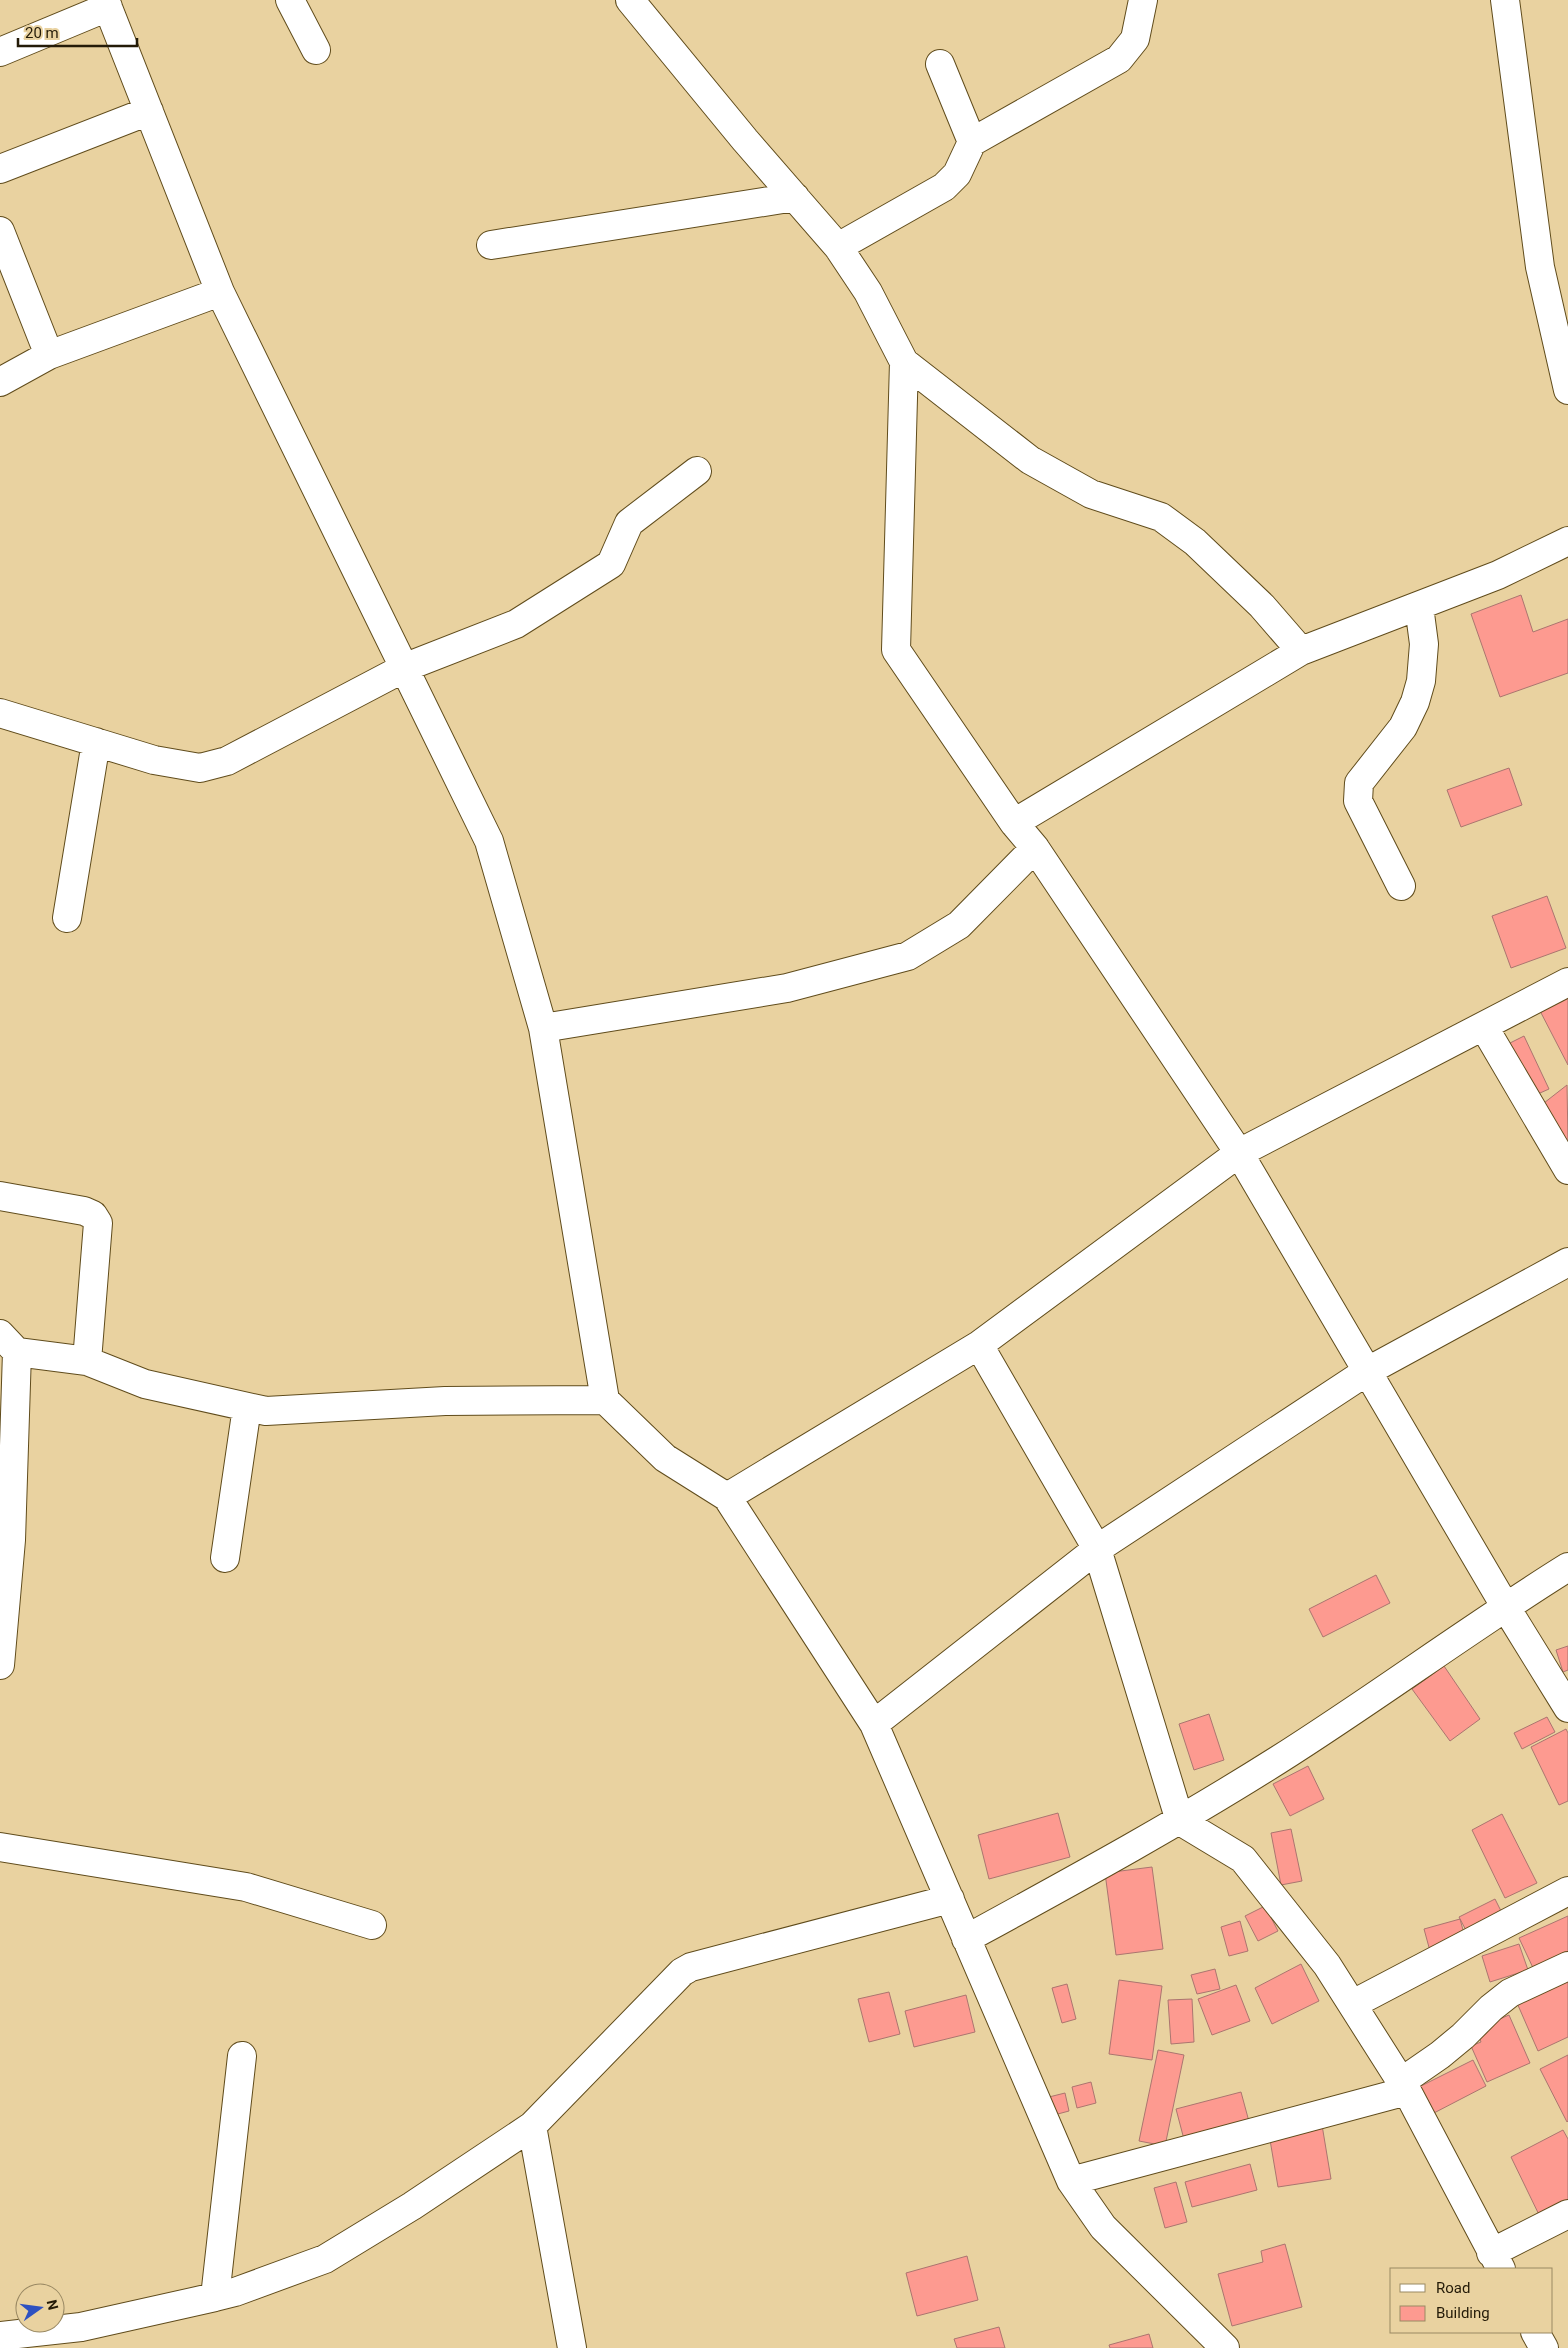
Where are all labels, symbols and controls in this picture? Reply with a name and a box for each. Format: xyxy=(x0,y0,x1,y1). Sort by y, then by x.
scale bar xyxy=(18,15,136,47)
text: 20 m xyxy=(25,24,59,42)
legend xyxy=(1390,2268,1553,2333)
text: Road xyxy=(1436,2279,1470,2297)
north arrow xyxy=(15,2283,65,2333)
text: N xyxy=(44,2298,62,2312)
text: Building xyxy=(1436,2304,1490,2322)

